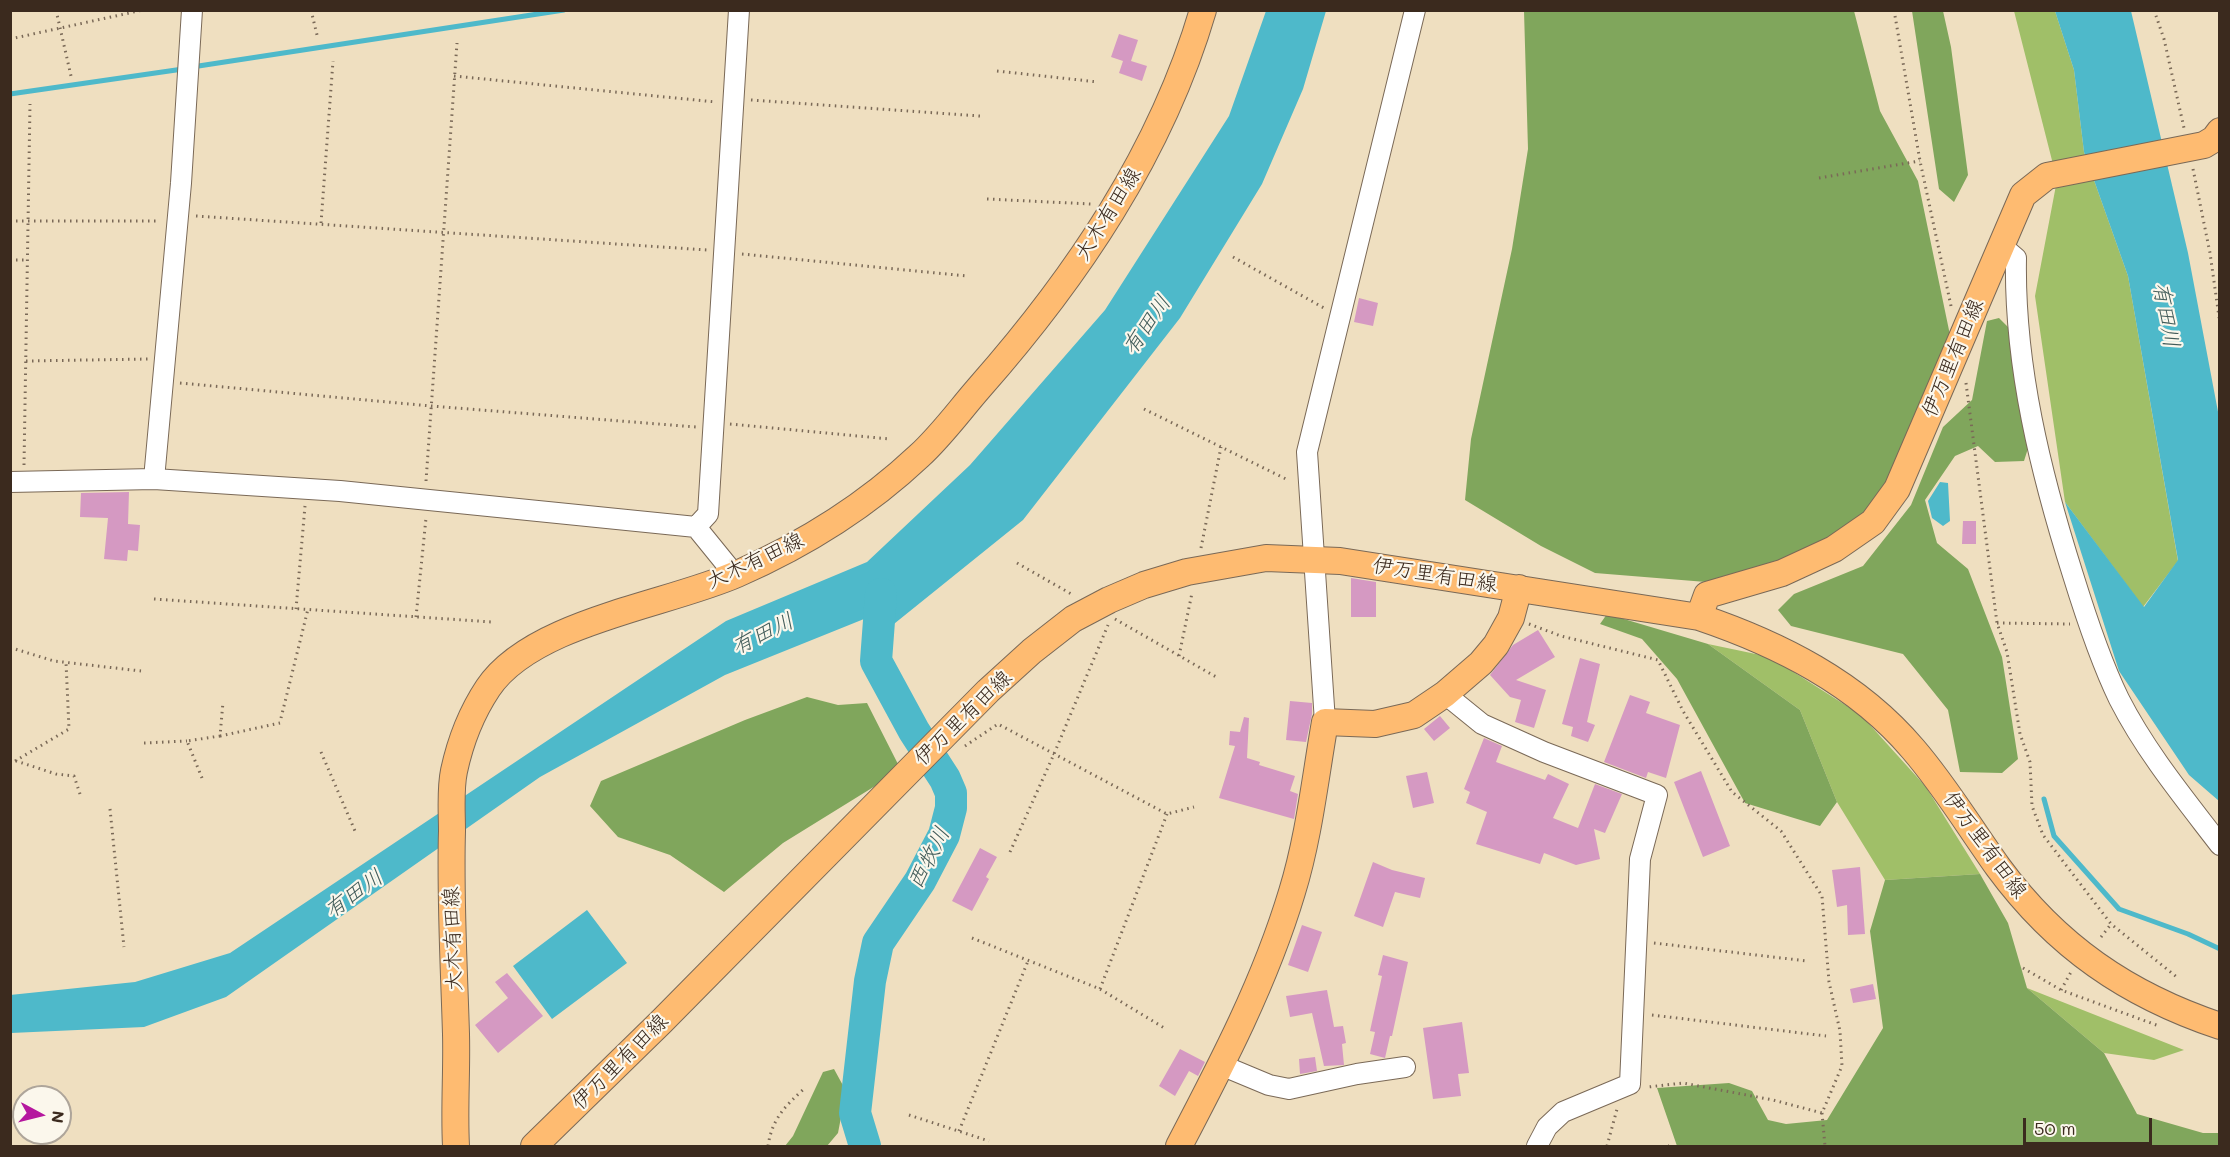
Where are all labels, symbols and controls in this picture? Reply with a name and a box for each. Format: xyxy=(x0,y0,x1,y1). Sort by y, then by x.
street label: 大木有田線 xyxy=(1069,163,1147,265)
water label: 有田川 xyxy=(2147,280,2185,350)
water label: 有田川 xyxy=(1117,290,1177,360)
street label: 伊万里有田線 xyxy=(1917,295,1989,421)
street label: 大木有田線 xyxy=(702,527,808,595)
street label: 伊万里有田線 xyxy=(1371,553,1499,597)
water label: 有田川 xyxy=(728,608,798,660)
street label: 伊万里有田線 xyxy=(909,665,1017,771)
street label: 伊万里有田線 xyxy=(1938,787,2032,903)
water label: 西牧川 xyxy=(902,823,956,893)
water label: 有田川 xyxy=(320,864,388,924)
street label: 大木有田線 xyxy=(439,886,467,992)
street label: 伊万里有田線 xyxy=(567,1009,673,1115)
north arrow xyxy=(12,1085,72,1145)
scale bar xyxy=(2026,1106,2155,1144)
text: N xyxy=(47,1110,70,1124)
text: 50 m xyxy=(2034,1116,2076,1140)

